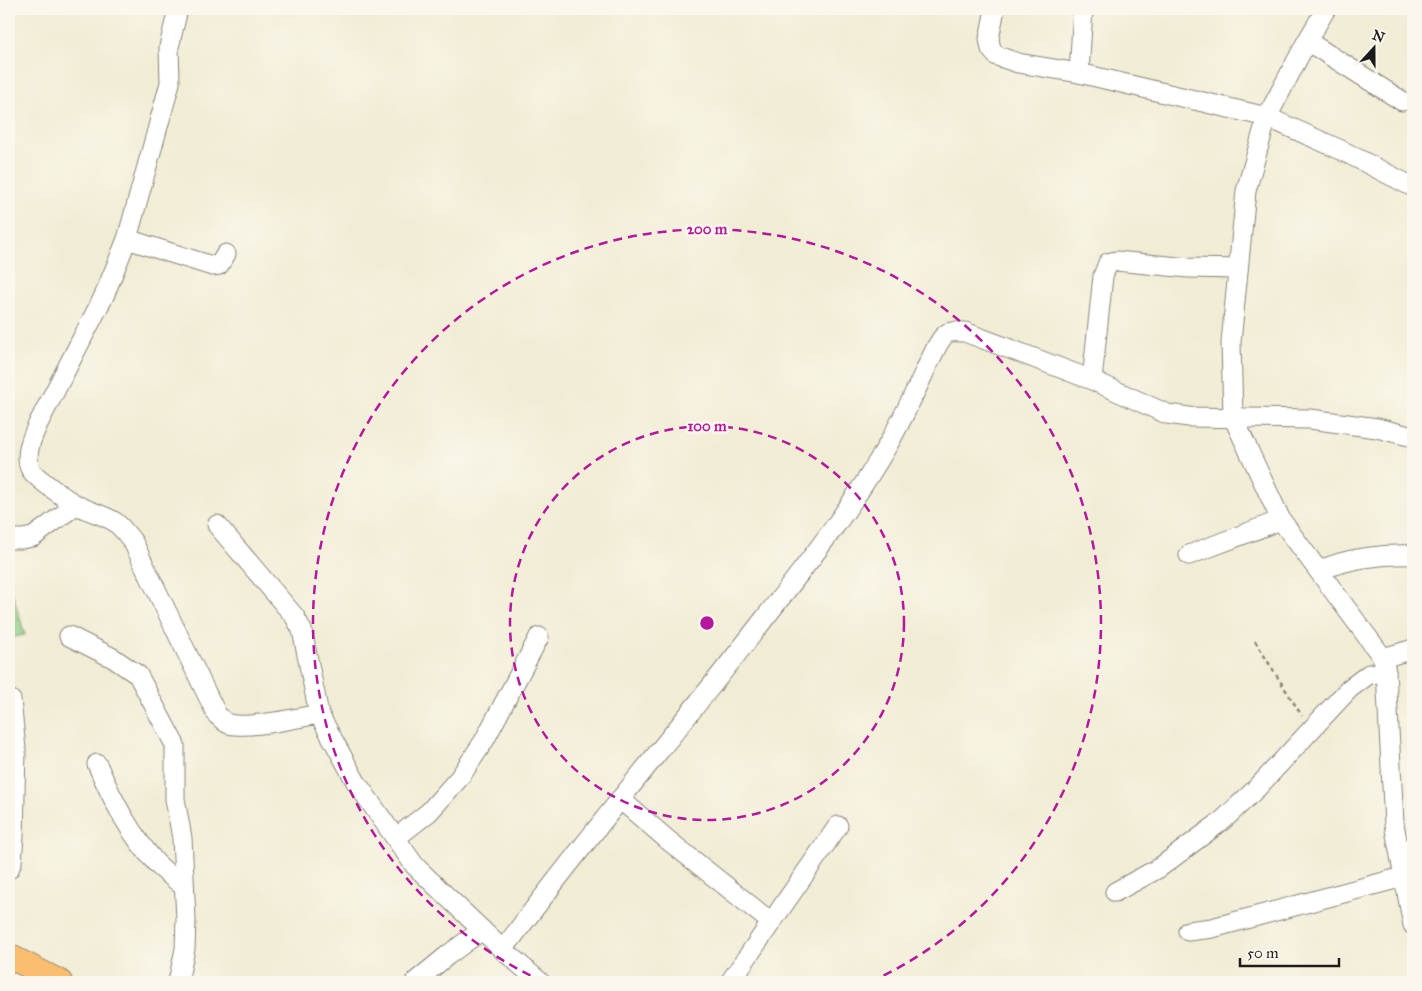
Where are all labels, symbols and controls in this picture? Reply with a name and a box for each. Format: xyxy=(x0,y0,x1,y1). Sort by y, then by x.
north arrow xyxy=(1350,22,1400,72)
text: N xyxy=(1370,26,1387,46)
text: 200 m xyxy=(687,220,728,238)
text: 100 m xyxy=(687,417,727,435)
centre of rings xyxy=(698,614,716,632)
scale bar xyxy=(1240,936,1338,968)
text: 50 m xyxy=(1247,944,1279,962)

